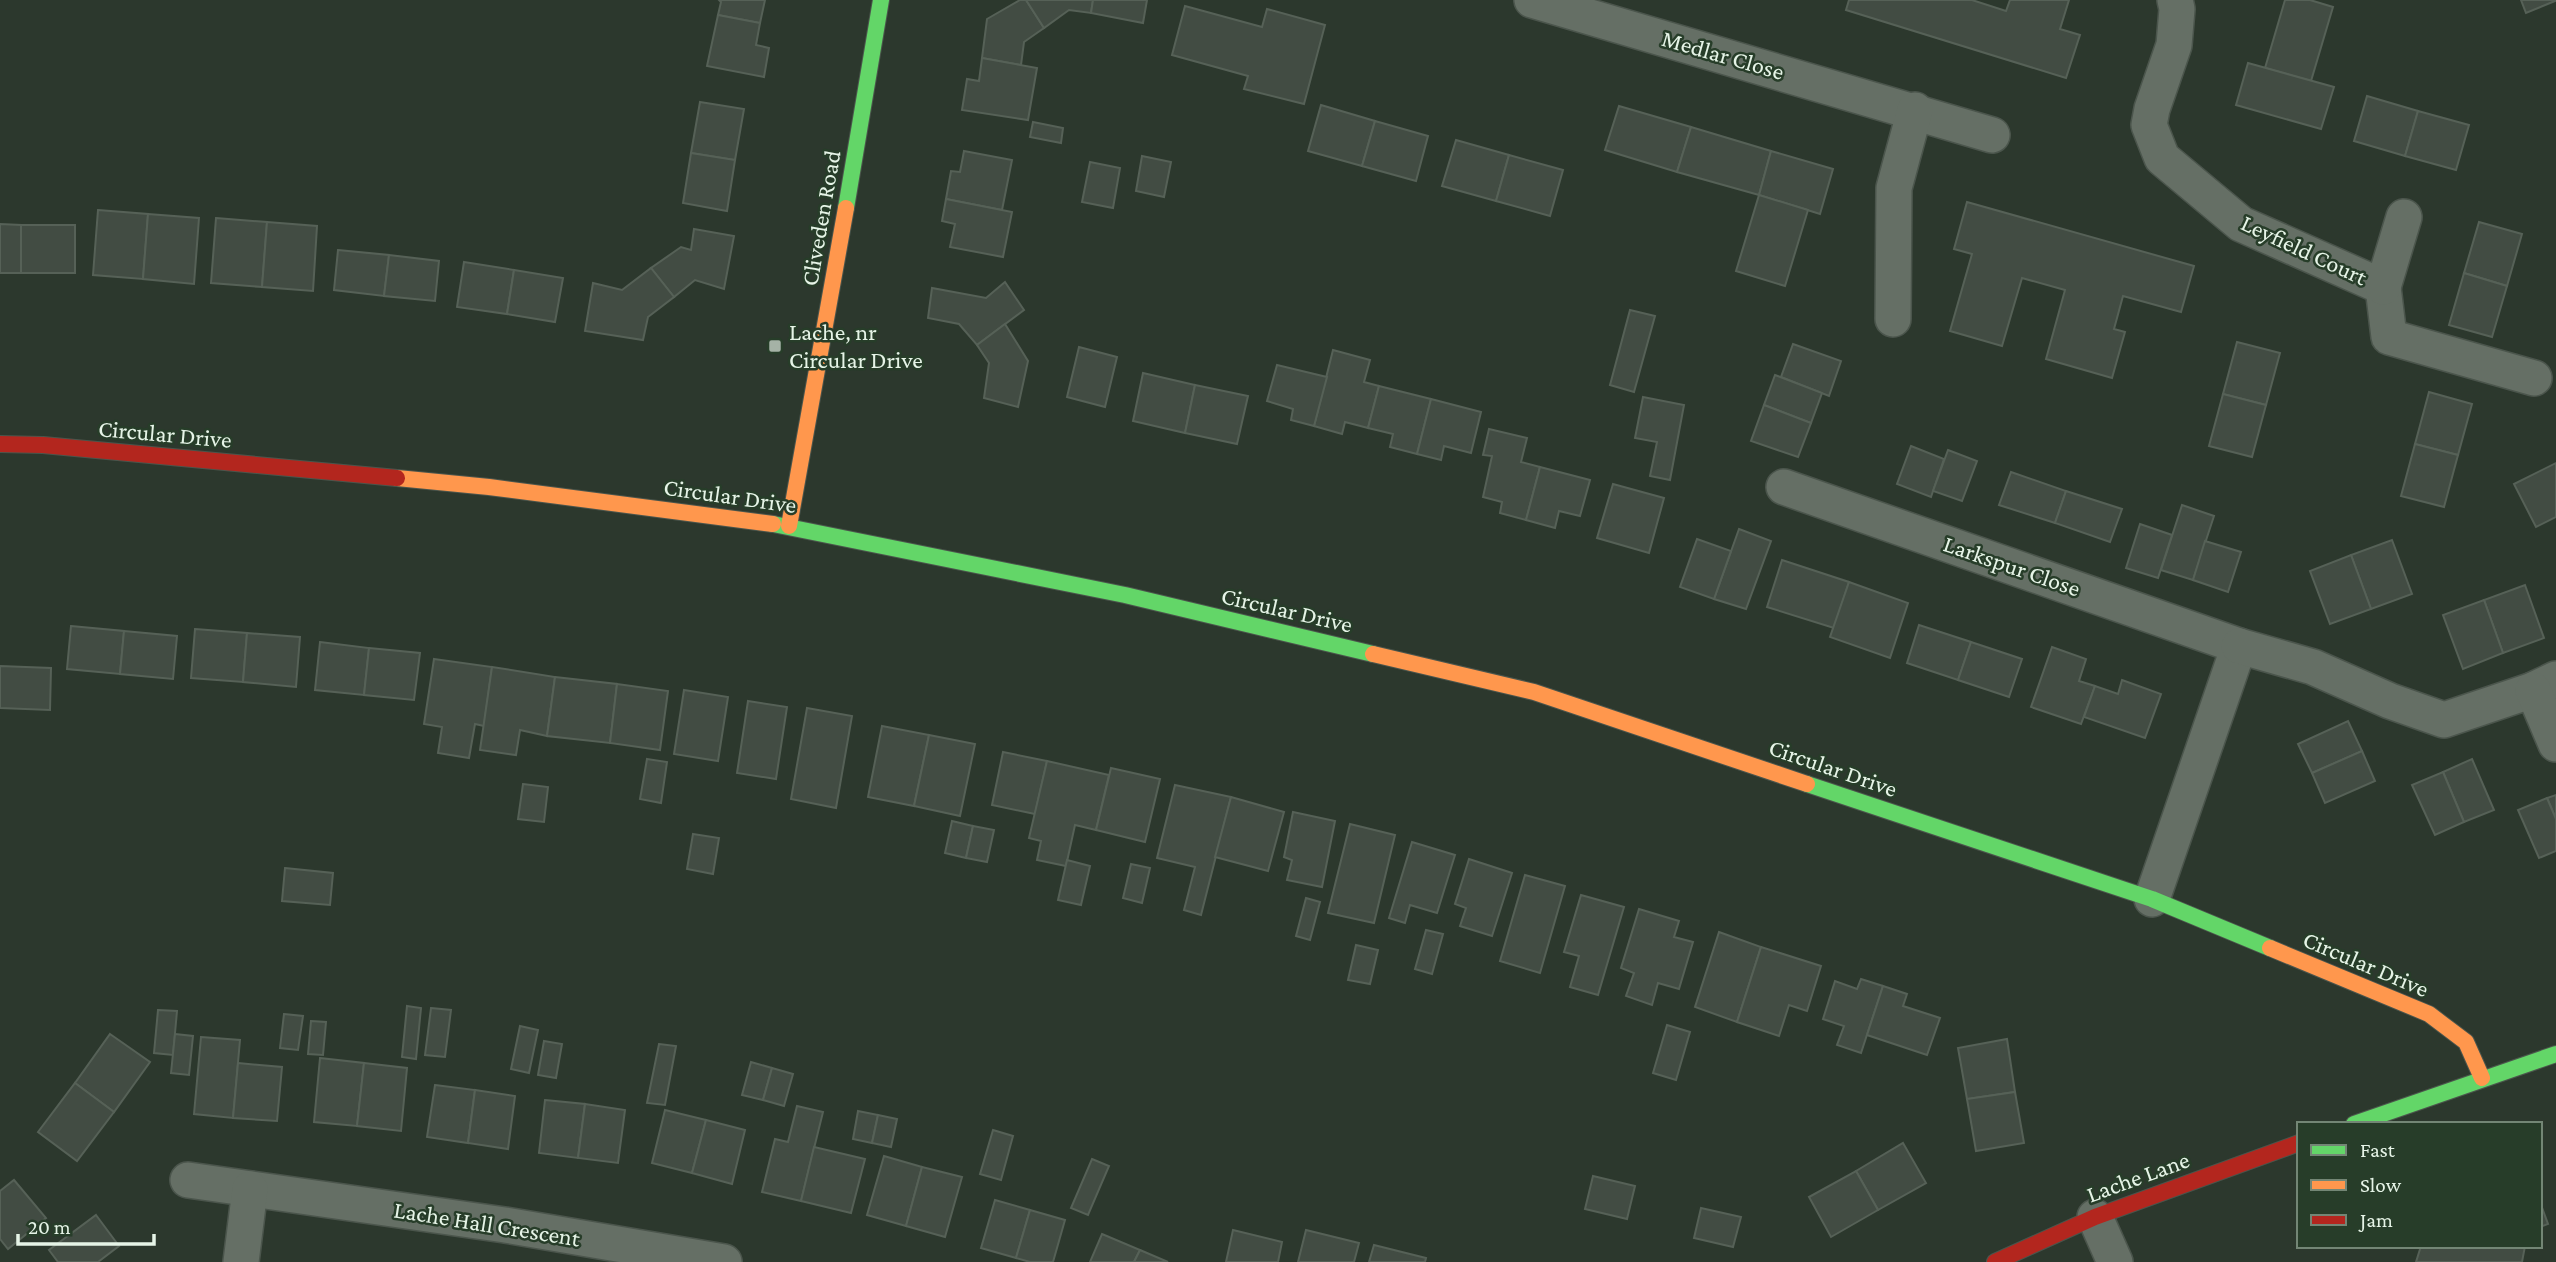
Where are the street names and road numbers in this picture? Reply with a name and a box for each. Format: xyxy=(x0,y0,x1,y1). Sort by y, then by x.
street label: Medlar Close xyxy=(1659,24,1787,85)
street label: Cliveden Road xyxy=(795,148,846,288)
street label: Leyfield Court xyxy=(2237,209,2372,291)
street label: Circular Drive xyxy=(97,414,233,453)
street label: Circular Drive xyxy=(662,473,798,518)
street label: Larkspur Close xyxy=(1940,529,2084,602)
street label: Circular Drive xyxy=(1219,581,1355,638)
street label: Circular Drive xyxy=(1766,733,1901,802)
street label: Circular Drive xyxy=(2299,925,2433,1002)
street label: Lache Lane xyxy=(2083,1145,2193,1208)
street label: Lache Hall Crescent xyxy=(392,1195,583,1252)

